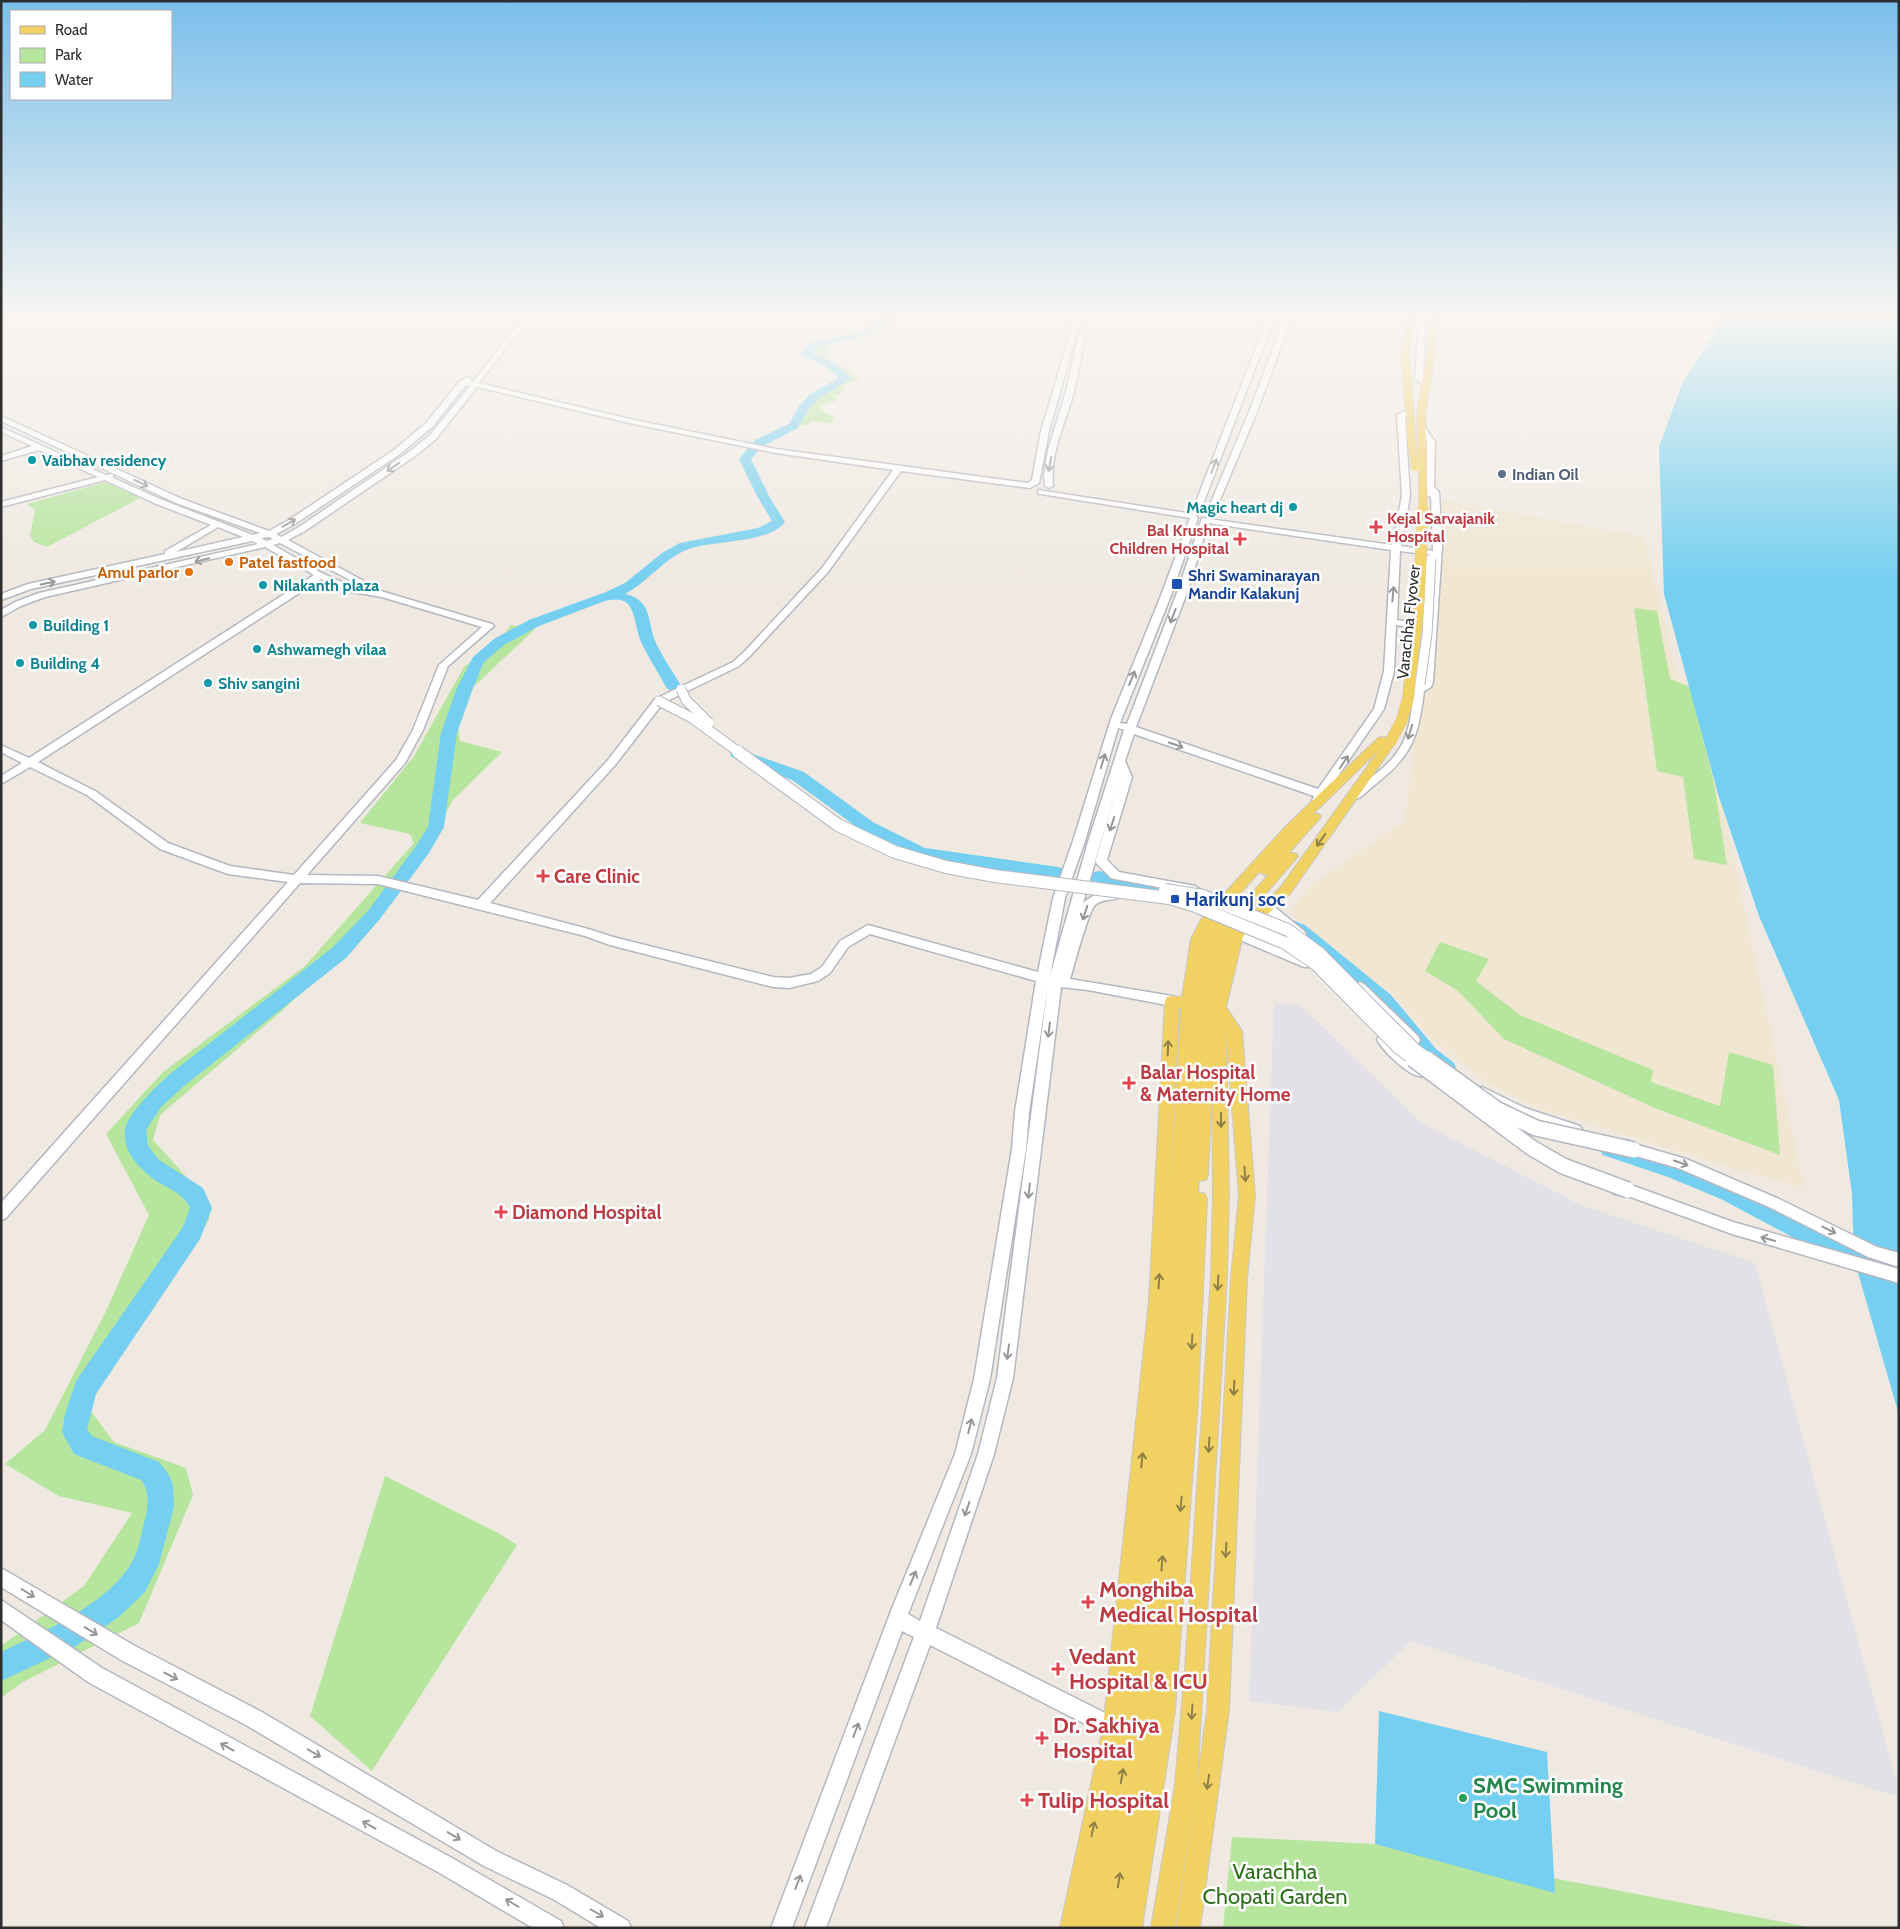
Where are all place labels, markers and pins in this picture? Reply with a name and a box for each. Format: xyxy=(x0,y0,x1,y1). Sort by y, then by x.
place label: Vaibhav residency xyxy=(42,451,167,470)
marker: Vaibhav residency xyxy=(26,454,38,466)
place label: Indian Oil xyxy=(1512,465,1579,484)
marker: Indian Oil xyxy=(1496,468,1508,480)
place label: Magic heart dj xyxy=(1186,498,1283,517)
marker: Magic heart dj xyxy=(1287,501,1299,513)
place label: Kejal Sarvajanik Hospital xyxy=(1387,509,1495,546)
marker: Kejal Sarvajanik Hospital xyxy=(1369,520,1383,534)
place label: Bal Krushna Children Hospital xyxy=(1110,521,1229,558)
marker: Bal Krushna Children Hospital xyxy=(1233,532,1247,546)
place label: Patel fastfood xyxy=(239,553,336,572)
marker: Patel fastfood xyxy=(223,556,235,568)
place label: Amul parlor xyxy=(98,563,180,582)
marker: Amul parlor xyxy=(183,566,195,578)
place label: Shri Swaminarayan Mandir Kalakunj xyxy=(1188,566,1320,603)
place label: Nilakanth plaza xyxy=(273,576,379,595)
marker: Shri Swaminarayan Mandir Kalakunj xyxy=(1170,577,1184,591)
marker: Nilakanth plaza xyxy=(257,579,269,591)
place label: Building 1 xyxy=(43,616,109,635)
marker: Building 1 xyxy=(27,619,39,631)
place label: Ashwamegh vilaa xyxy=(267,640,386,659)
marker: Ashwamegh vilaa xyxy=(251,643,263,655)
place label: Building 4 xyxy=(30,654,100,673)
marker: Building 4 xyxy=(14,657,26,669)
place label: Shiv sangini xyxy=(218,674,300,693)
marker: Shiv sangini xyxy=(202,677,214,689)
place label: Care Clinic xyxy=(554,865,640,888)
marker: Care Clinic xyxy=(536,869,550,883)
place label: Harikunj soc xyxy=(1185,888,1286,911)
marker: Harikunj soc xyxy=(1169,893,1181,905)
place label: Balar Hospital & Maternity Home xyxy=(1140,1061,1291,1106)
marker: Balar Hospital & Maternity Home xyxy=(1122,1076,1136,1090)
place label: Diamond Hospital xyxy=(512,1201,661,1224)
marker: Diamond Hospital xyxy=(494,1205,508,1219)
place label: Monghiba Medical Hospital xyxy=(1099,1576,1258,1628)
marker: Monghiba Medical Hospital xyxy=(1081,1595,1095,1609)
place label: Vedant Hospital & ICU xyxy=(1069,1643,1208,1695)
marker: Vedant Hospital & ICU xyxy=(1051,1662,1065,1676)
place label: Dr. Sakhiya Hospital xyxy=(1053,1712,1160,1764)
marker: Dr. Sakhiya Hospital xyxy=(1035,1731,1049,1745)
place label: SMC Swimming Pool xyxy=(1473,1772,1623,1824)
place label: Tulip Hospital xyxy=(1038,1787,1169,1814)
marker: SMC Swimming Pool xyxy=(1457,1792,1469,1804)
marker: Tulip Hospital xyxy=(1020,1793,1034,1807)

